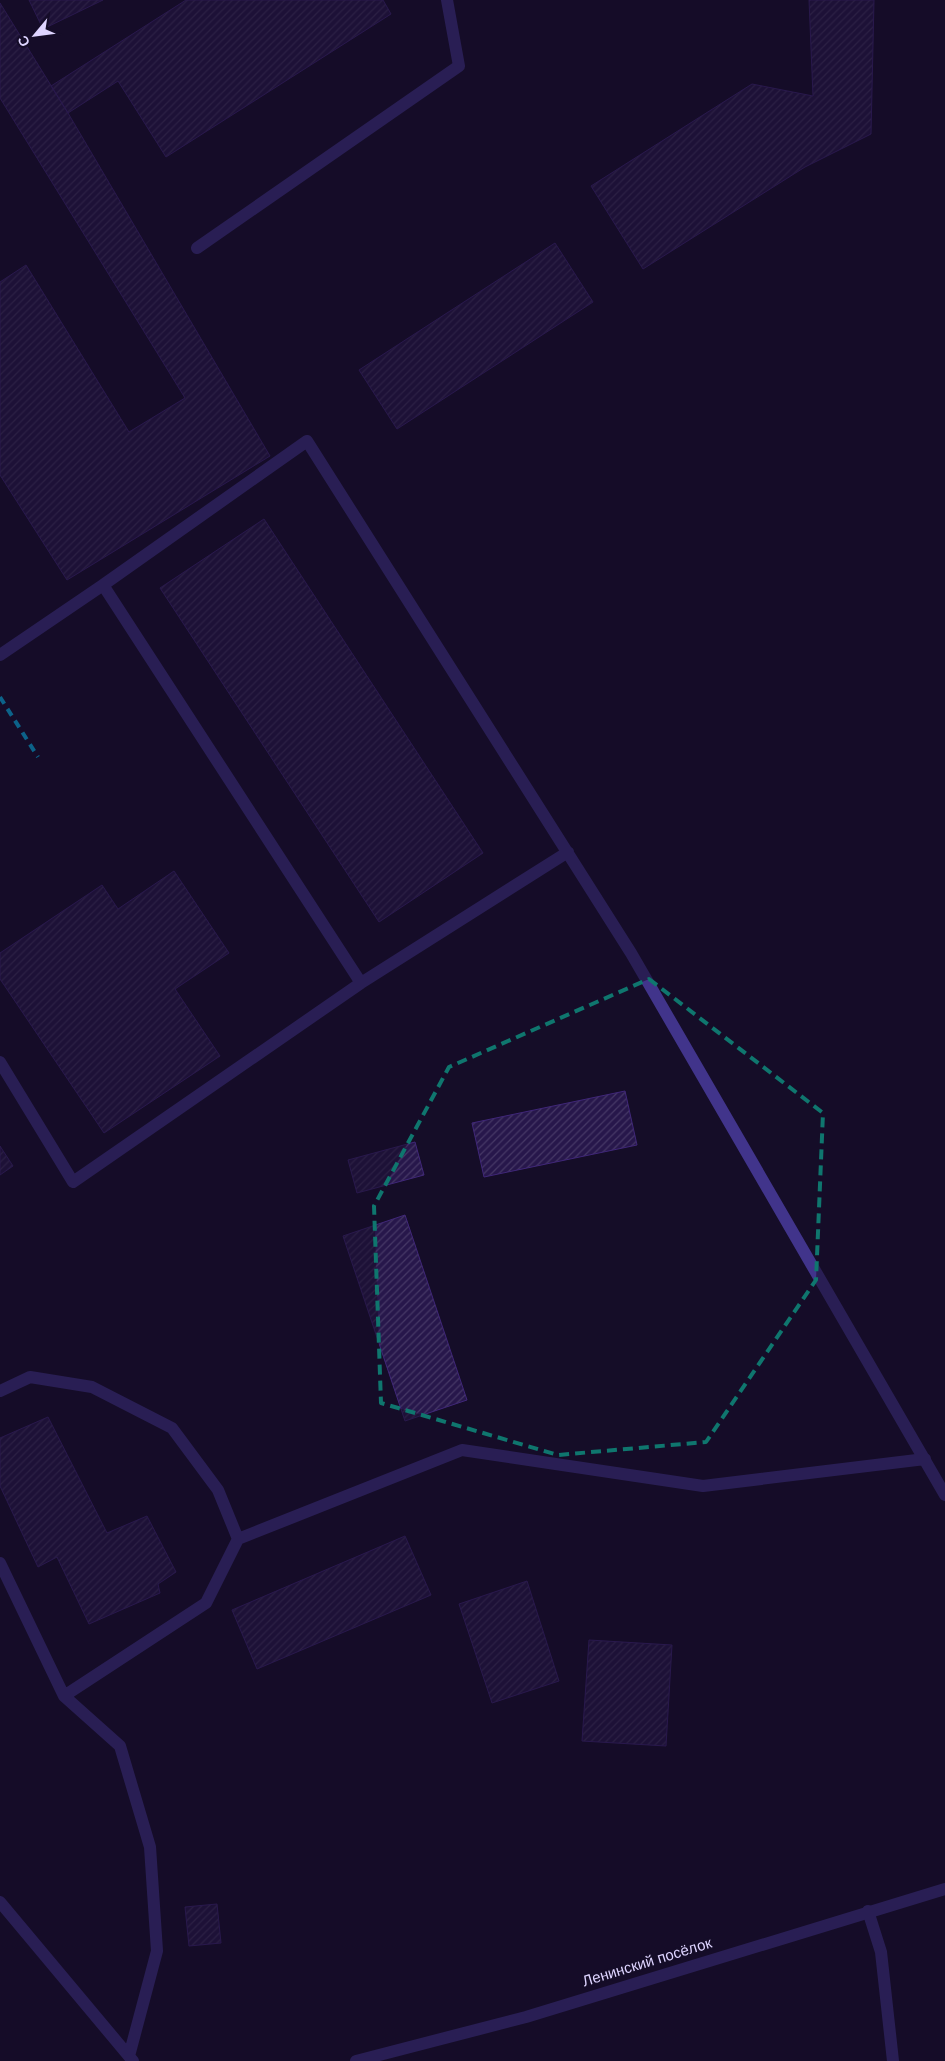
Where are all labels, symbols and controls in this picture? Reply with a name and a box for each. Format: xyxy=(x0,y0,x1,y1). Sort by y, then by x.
north arrow xyxy=(10,10,60,60)
text: С xyxy=(14,33,33,50)
street label: Ленинский посёлок xyxy=(580,1934,714,1989)

